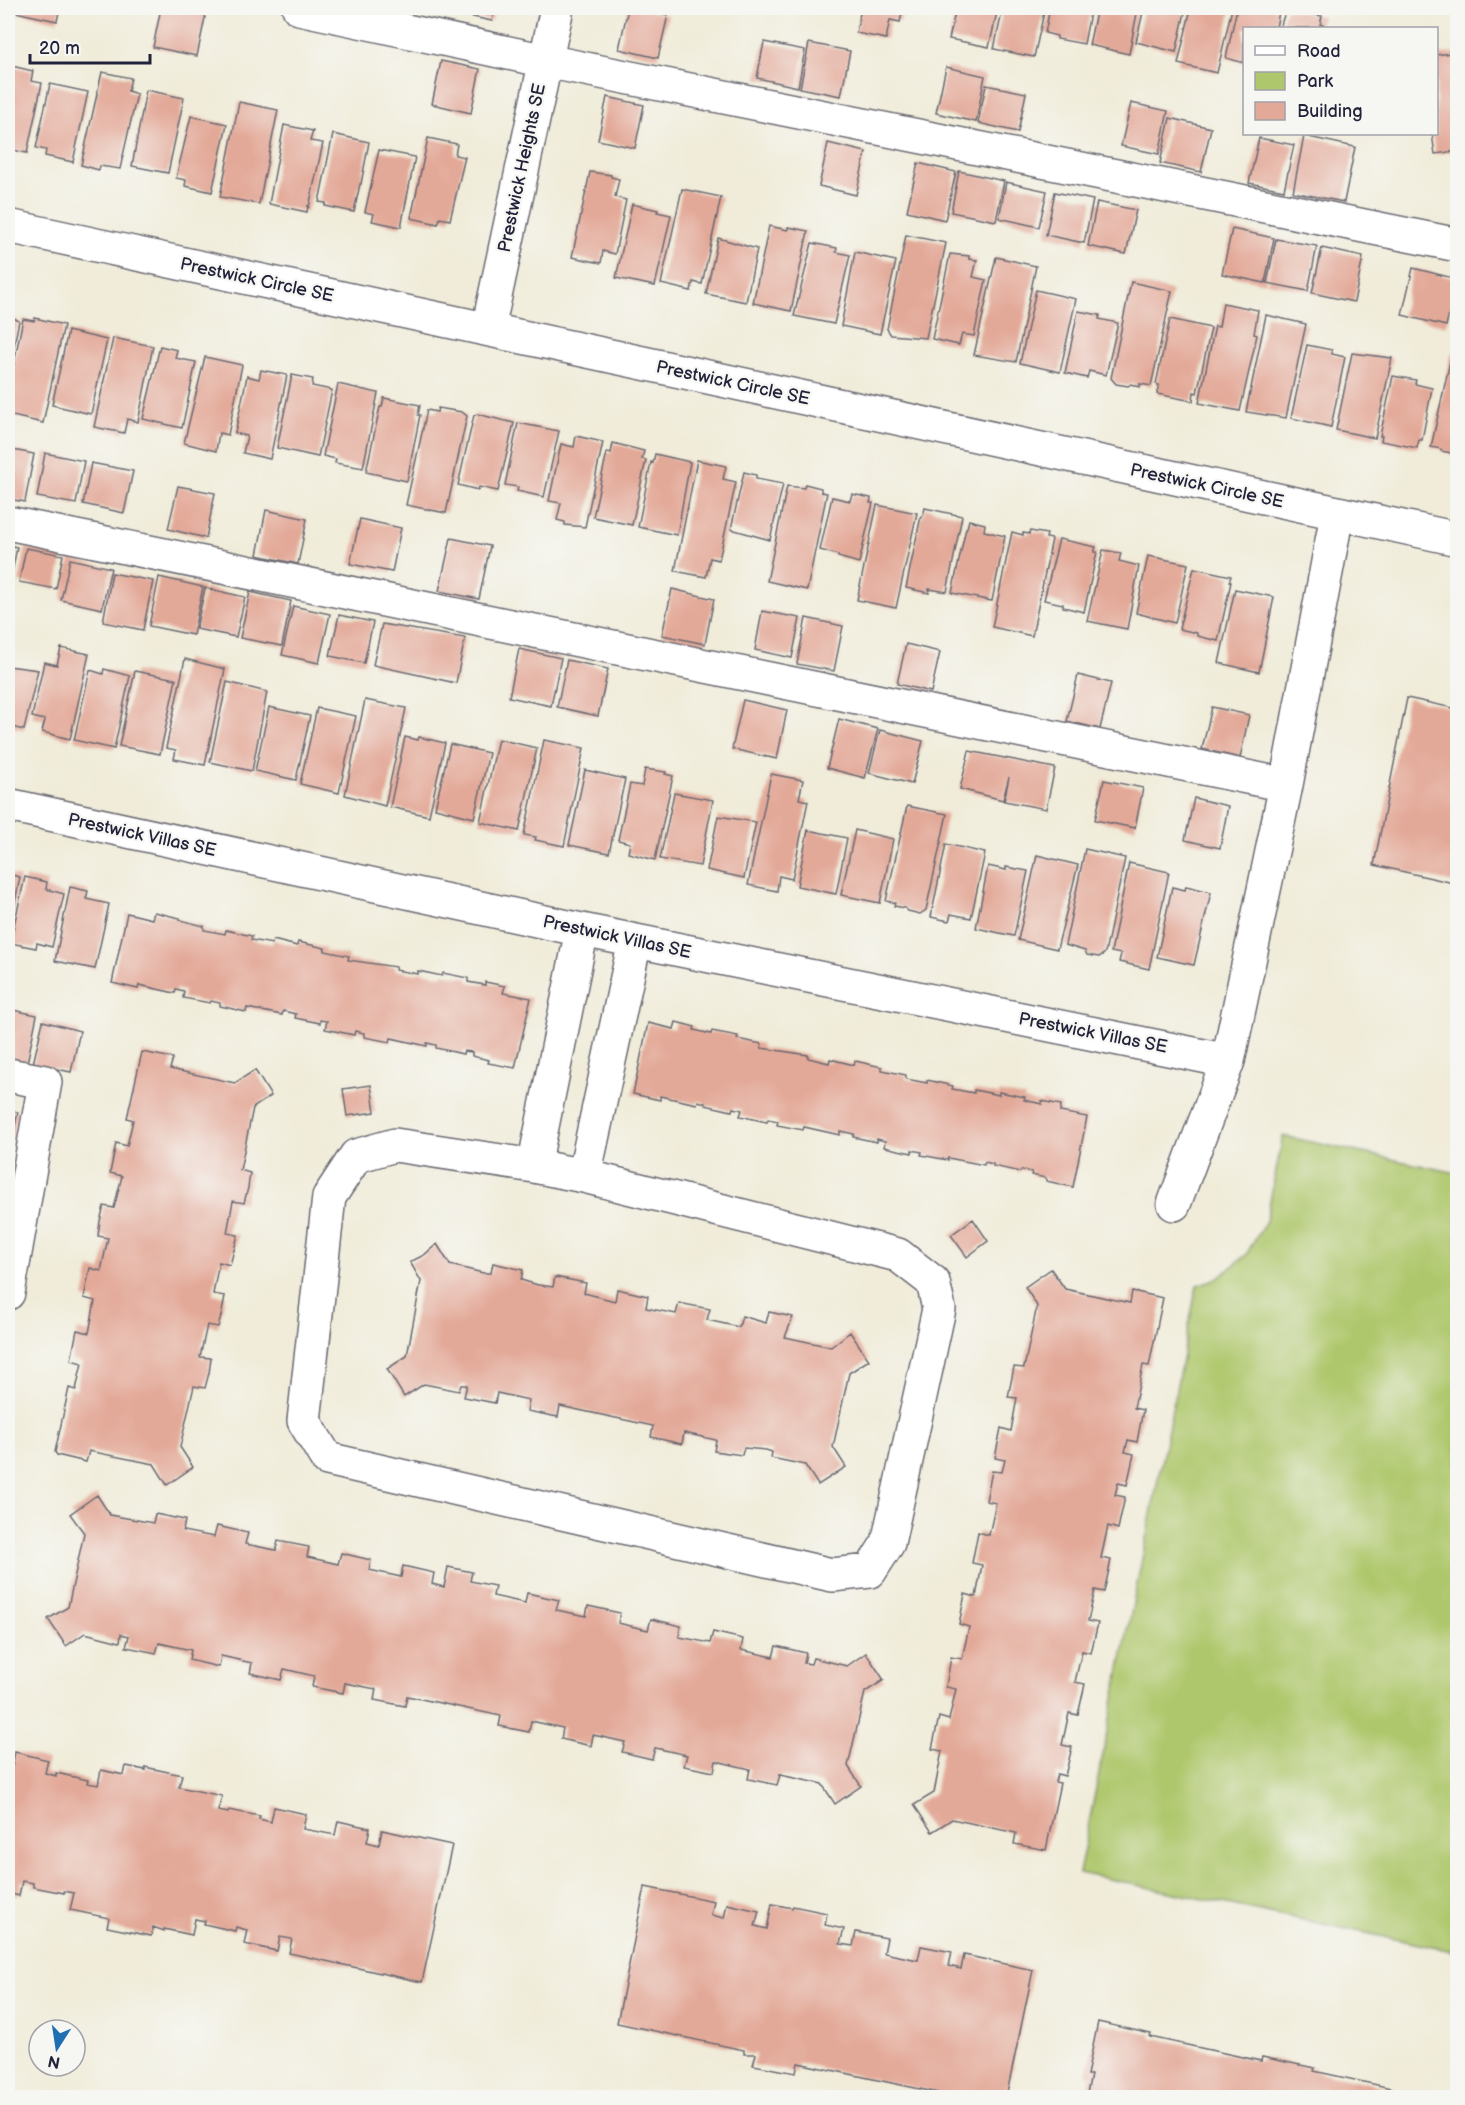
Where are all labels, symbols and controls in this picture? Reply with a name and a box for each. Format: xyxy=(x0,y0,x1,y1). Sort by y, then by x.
scale bar xyxy=(30,27,150,65)
legend xyxy=(1243,27,1438,135)
text: 20 m xyxy=(39,38,80,59)
text: Road xyxy=(1297,41,1341,62)
text: Park xyxy=(1297,71,1333,92)
street label: Prestwick Heights SE xyxy=(494,82,550,254)
text: Building xyxy=(1297,101,1363,122)
street label: Prestwick Circle SE xyxy=(178,253,336,307)
street label: Prestwick Circle SE xyxy=(654,356,812,410)
street label: Prestwick Circle SE xyxy=(1128,459,1286,513)
street label: Prestwick Villas SE xyxy=(66,809,218,861)
street label: Prestwick Villas SE xyxy=(541,911,693,963)
street label: Prestwick Villas SE xyxy=(1017,1008,1169,1058)
north arrow xyxy=(27,2018,87,2078)
text: N xyxy=(46,2051,62,2072)

